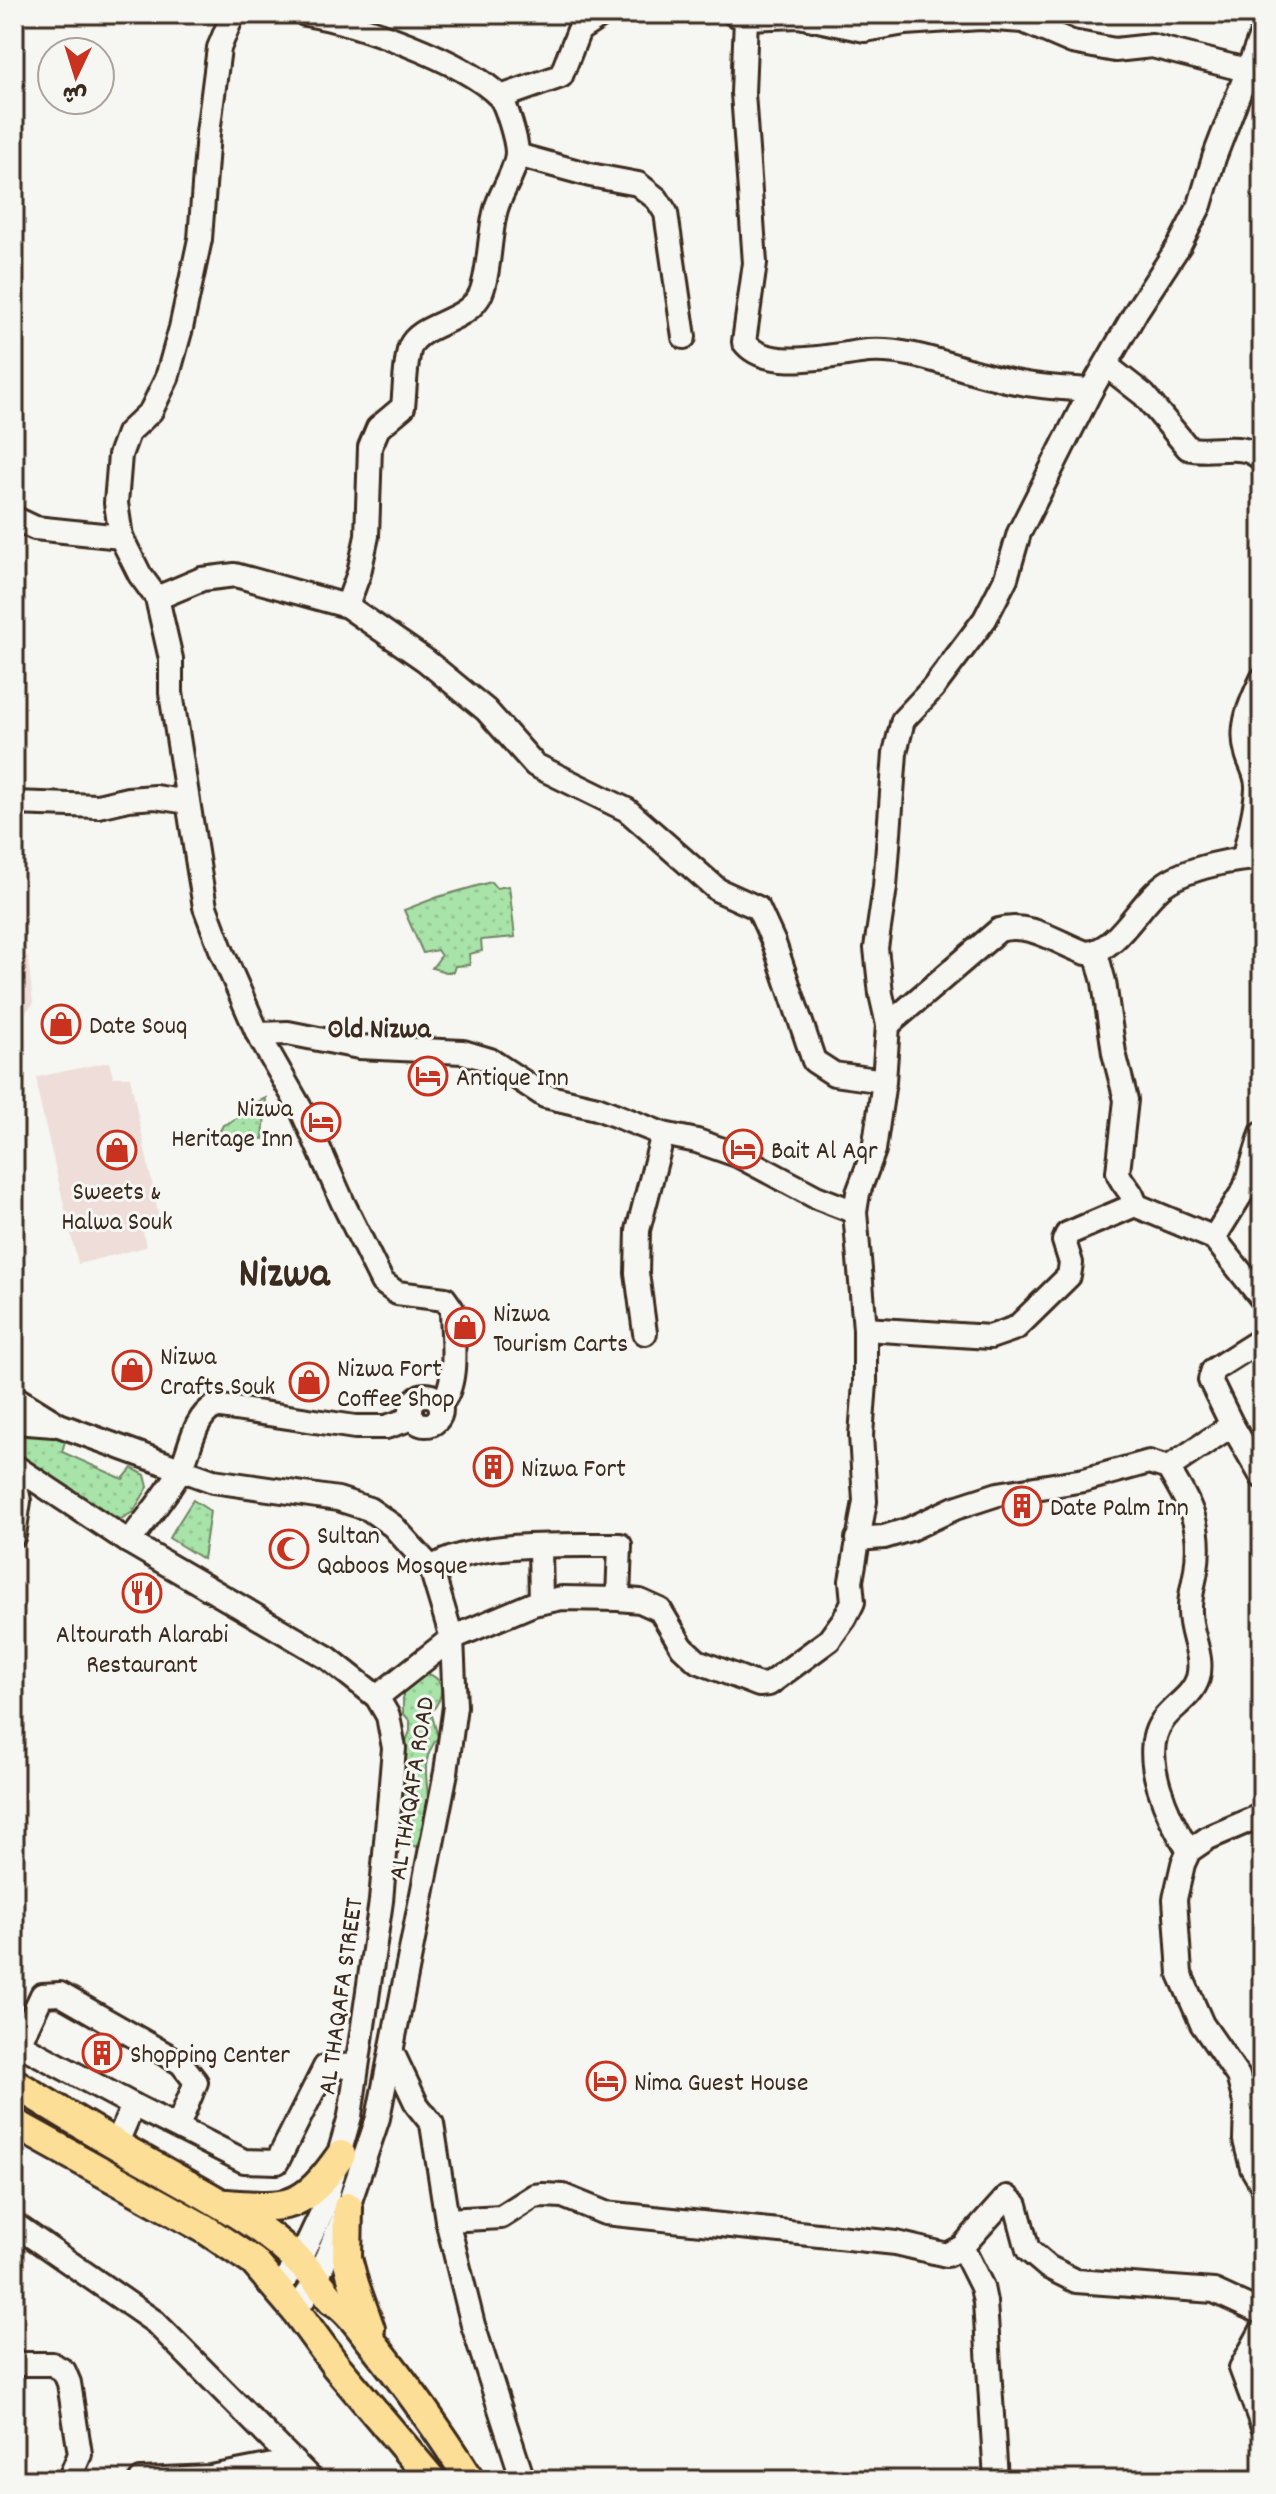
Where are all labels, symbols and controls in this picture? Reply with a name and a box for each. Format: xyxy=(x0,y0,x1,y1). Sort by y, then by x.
north arrow xyxy=(36,36,116,116)
text: ش xyxy=(62,76,88,109)
shop icon: Date Souq xyxy=(40,1003,82,1045)
place label: Date Souq xyxy=(89,1009,187,1046)
district label: Old Nizwa xyxy=(327,1012,431,1052)
hotel icon: Antique Inn xyxy=(407,1055,449,1097)
place label: Antique Inn xyxy=(456,1061,569,1098)
place label: Nizwa Heritage Inn xyxy=(171,1092,294,1159)
hotel icon: Nizwa Heritage Inn xyxy=(300,1101,342,1143)
hotel icon: Bait Al Aqr xyxy=(722,1128,764,1170)
shop icon: Sweets & Halwa Souk xyxy=(96,1129,138,1171)
place label: Bait Al Aqr xyxy=(771,1134,878,1171)
place label: Sweets & Halwa Souk xyxy=(61,1175,173,1242)
district label: Nizwa xyxy=(238,1247,331,1307)
place label: Nizwa Tourism Carts xyxy=(493,1297,628,1364)
shop icon: Nizwa Tourism Carts xyxy=(444,1306,486,1348)
place label: Nizwa Crafts Souk xyxy=(160,1340,275,1407)
shop icon: Nizwa Crafts Souk xyxy=(111,1349,153,1391)
place label: Nizwa Fort Coffee Shop xyxy=(337,1352,455,1419)
shop icon: Nizwa Fort Coffee Shop xyxy=(288,1361,330,1403)
building icon: Nizwa Fort xyxy=(472,1446,514,1488)
place label: Nizwa Fort xyxy=(521,1452,626,1489)
building icon: Date Palm Inn xyxy=(1001,1485,1043,1527)
place label: Date Palm Inn xyxy=(1050,1491,1189,1528)
place label: Sultan Qaboos Mosque xyxy=(317,1519,468,1586)
mosque icon: Sultan Qaboos Mosque xyxy=(268,1528,310,1570)
restaurant icon: Altourath Alarabi Restaurant xyxy=(121,1572,163,1614)
place label: Altourath Alarabi Restaurant xyxy=(56,1618,228,1685)
street label: AL THAQAFA ROAD xyxy=(381,1694,446,1883)
street label: AL THAQAFA STREET xyxy=(310,1895,375,2097)
building icon: Shopping Center xyxy=(81,2032,123,2074)
place label: Shopping Center xyxy=(130,2038,290,2075)
hotel icon: Nima Guest House xyxy=(585,2060,627,2102)
place label: Nima Guest House xyxy=(634,2066,808,2103)

